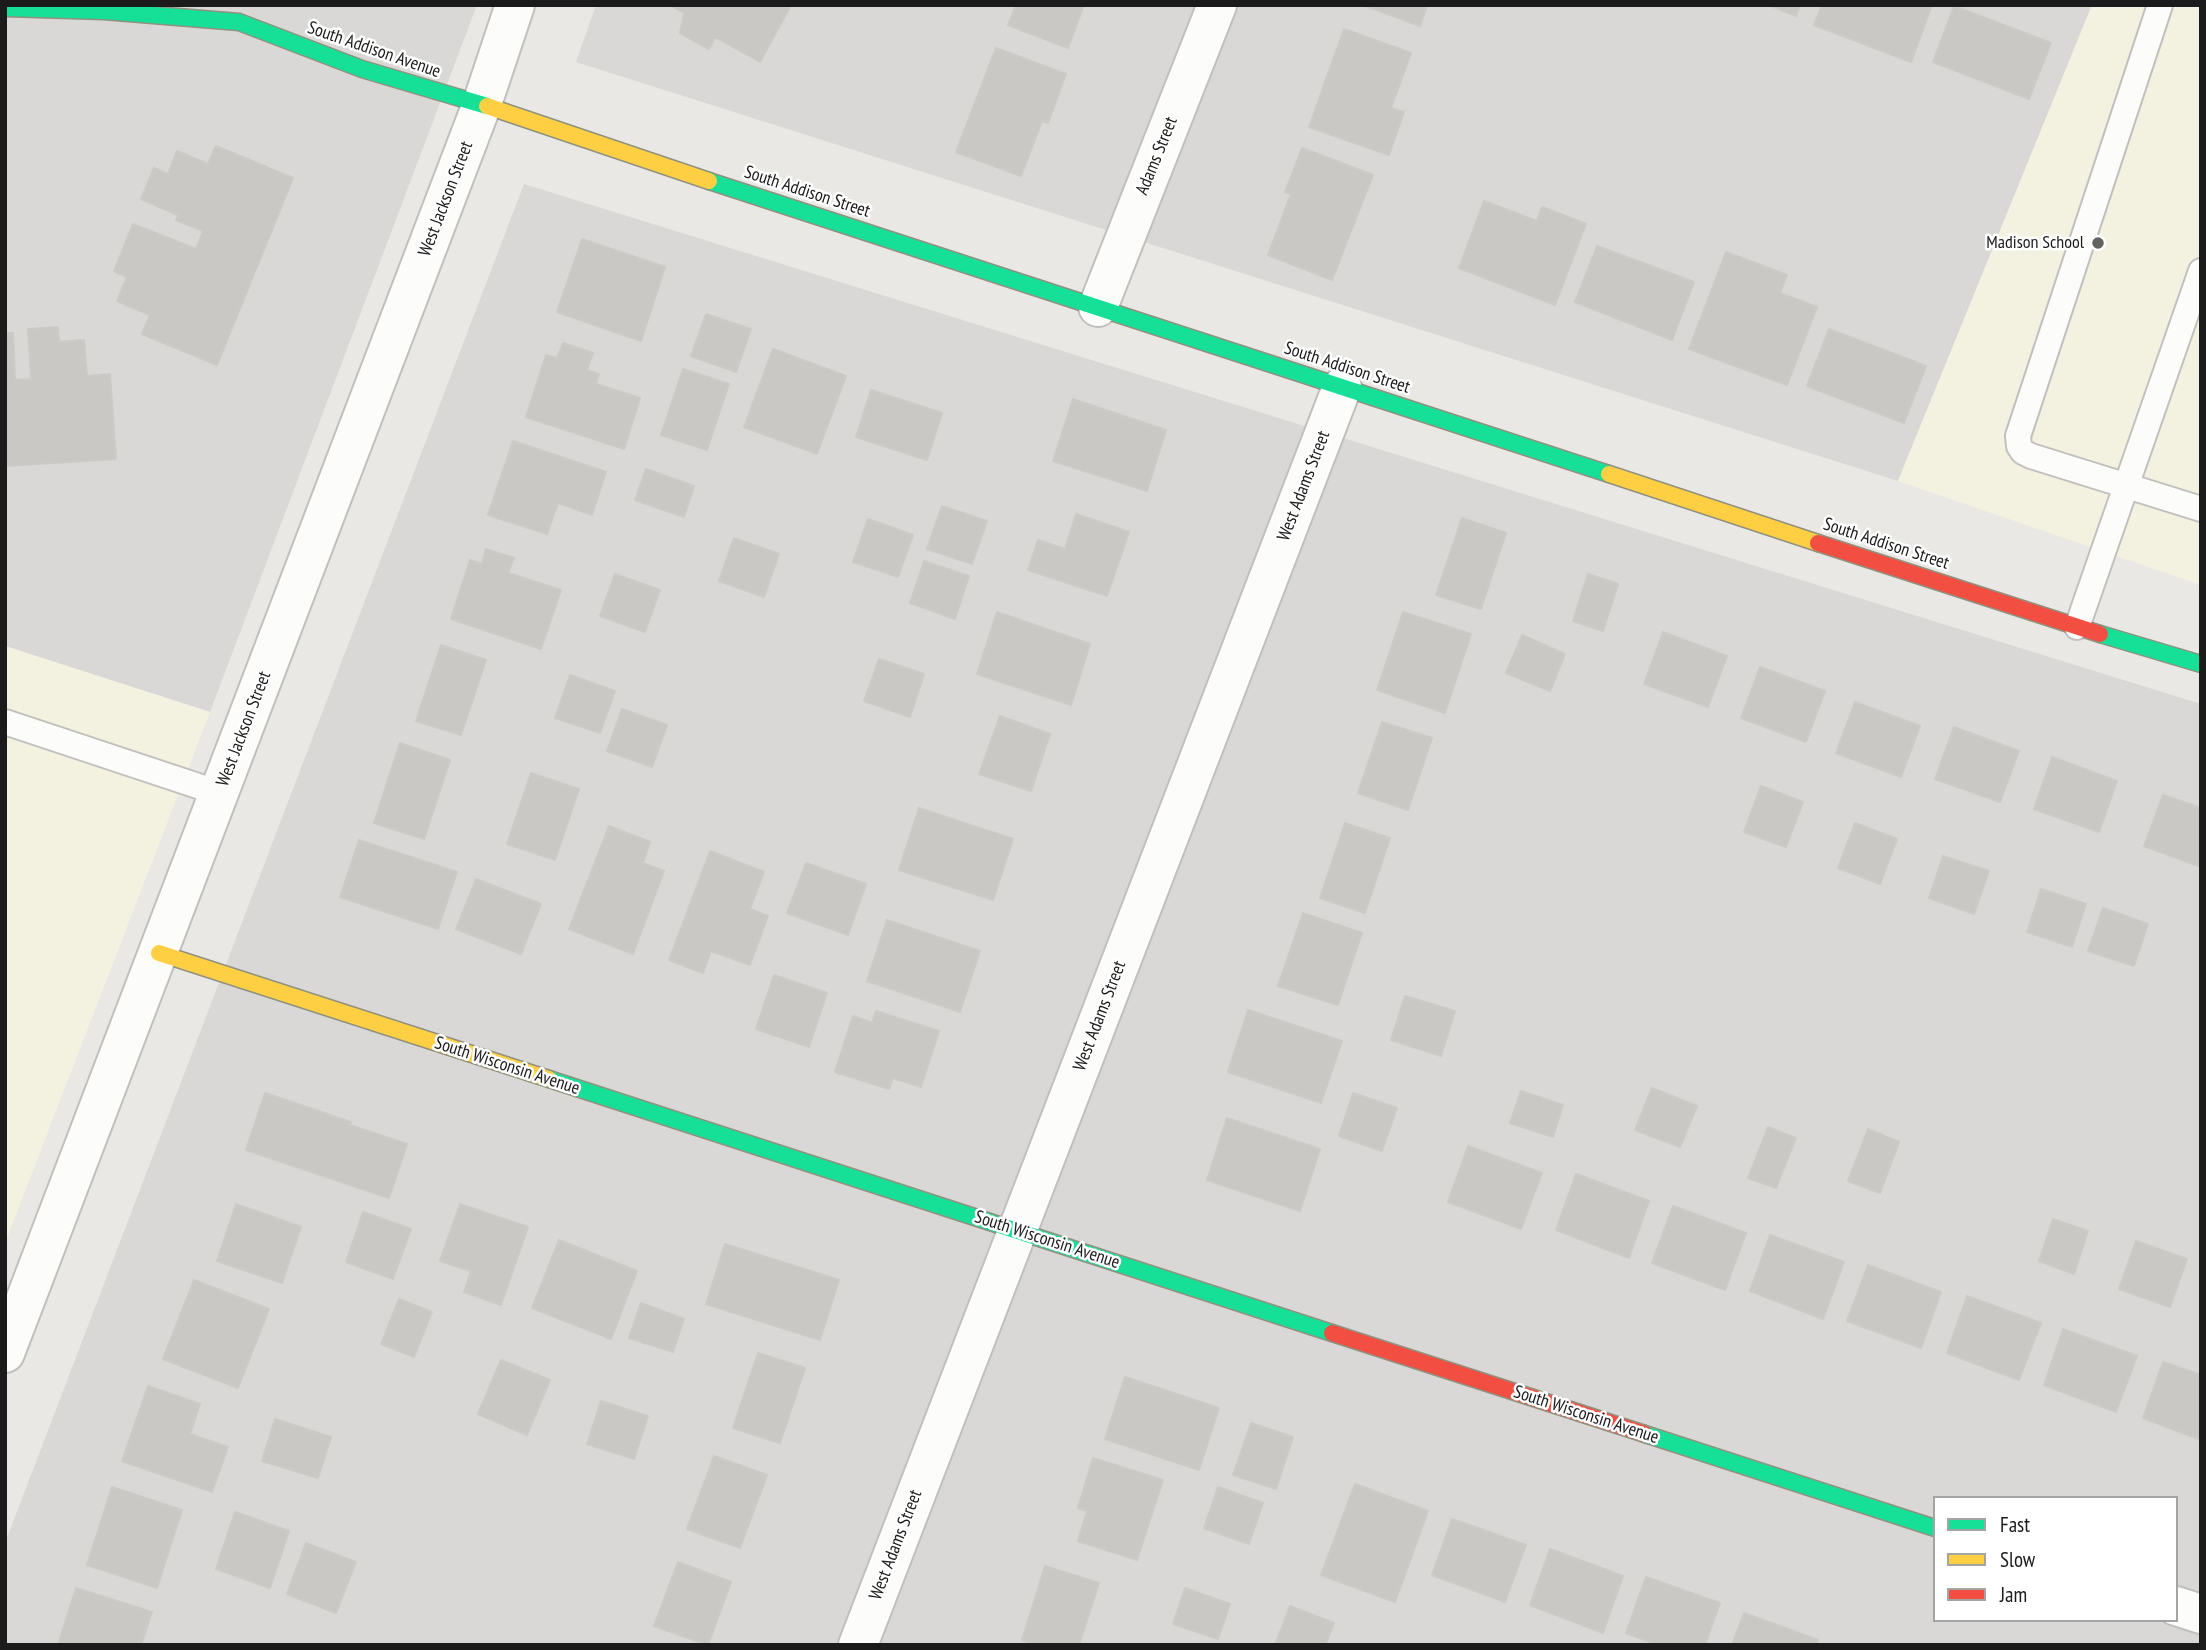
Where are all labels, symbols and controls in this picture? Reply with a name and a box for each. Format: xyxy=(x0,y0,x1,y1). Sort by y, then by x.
street label: South Addison Avenue xyxy=(305,17,443,83)
street label: Adams Street xyxy=(1132,114,1182,198)
street label: West Jackson Street xyxy=(414,138,478,260)
street label: South Addison Street xyxy=(741,162,873,222)
place label: Madison School xyxy=(1986,232,2084,254)
marker: Madison School xyxy=(2090,235,2106,251)
street label: South Addison Street xyxy=(1281,338,1413,398)
street label: West Adams Street xyxy=(1273,428,1335,544)
street label: South Addison Street xyxy=(1820,514,1952,574)
street label: West Jackson Street xyxy=(212,668,276,790)
street label: West Adams Street xyxy=(1069,958,1131,1074)
street label: South Wisconsin Avenue xyxy=(432,1032,582,1100)
street label: South Wisconsin Avenue xyxy=(972,1206,1122,1274)
street label: South Wisconsin Avenue xyxy=(1511,1381,1661,1449)
street label: West Adams Street xyxy=(865,1487,927,1603)
legend xyxy=(1933,1496,2178,1622)
text: Fast xyxy=(2000,1511,2030,1538)
text: Slow xyxy=(2000,1546,2035,1573)
text: Jam xyxy=(2000,1581,2027,1608)

